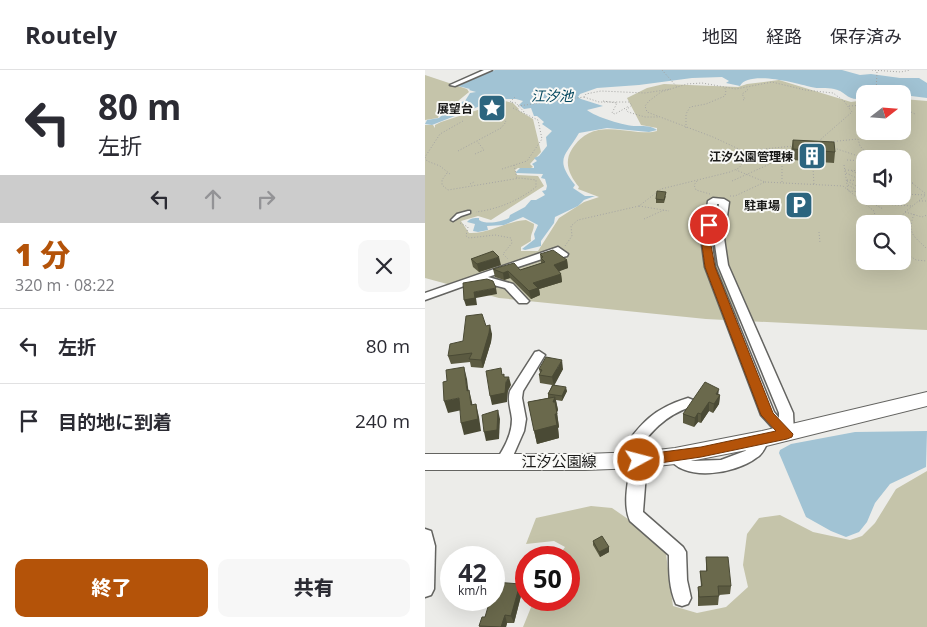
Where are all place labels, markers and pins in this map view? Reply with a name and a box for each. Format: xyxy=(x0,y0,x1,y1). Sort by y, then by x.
place icon: 展望台 xyxy=(477,93,507,123)
place label: 展望台 xyxy=(437,100,473,117)
building icon: 江汐公園管理棟 xyxy=(797,141,827,171)
place label: 江汐公園管理棟 xyxy=(709,148,793,165)
parking icon: 駐車場 xyxy=(784,190,814,220)
place label: 駐車場 xyxy=(744,197,780,214)
pin xyxy=(688,204,730,246)

